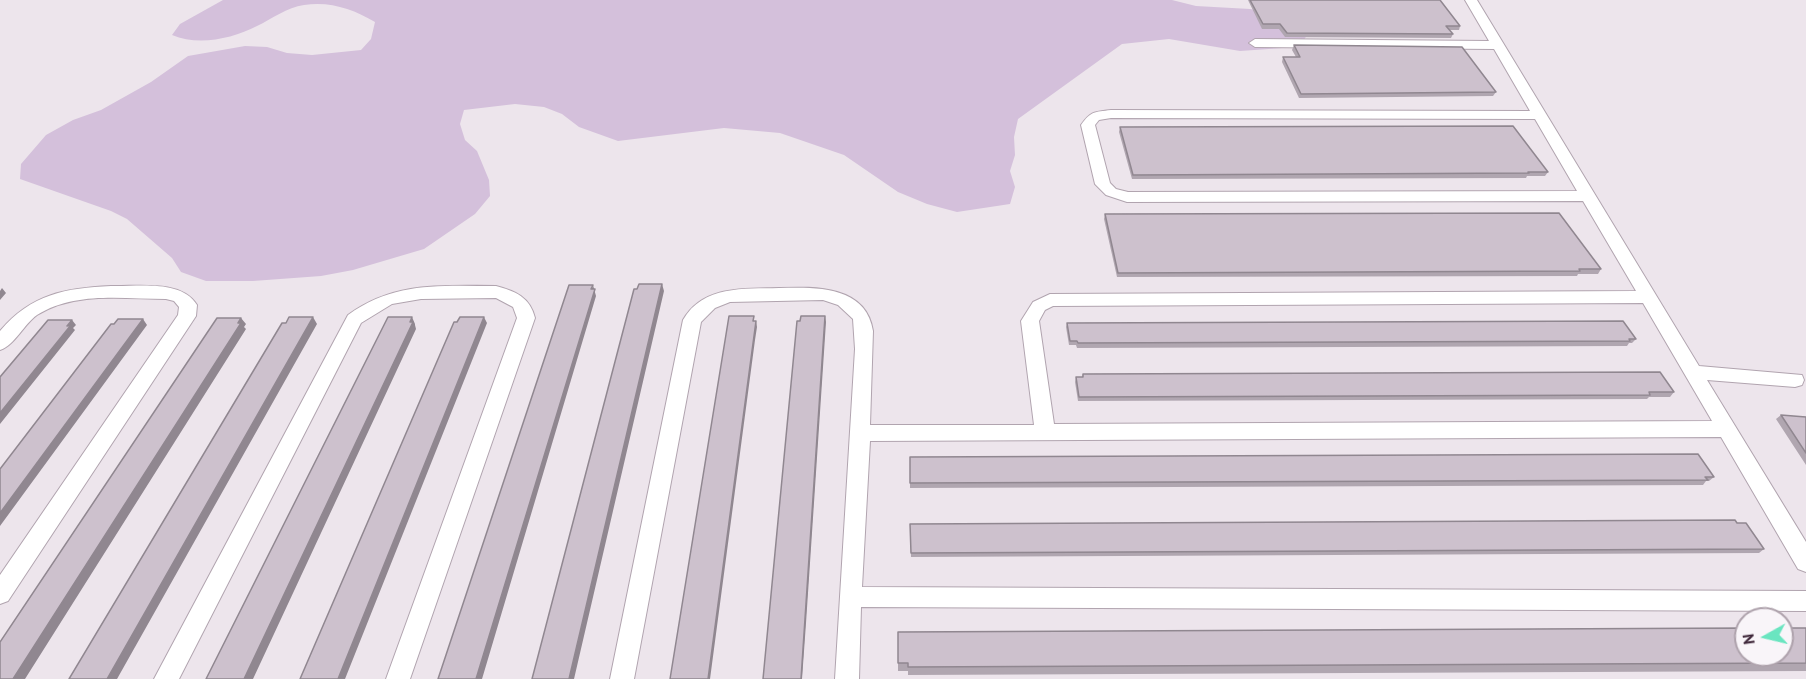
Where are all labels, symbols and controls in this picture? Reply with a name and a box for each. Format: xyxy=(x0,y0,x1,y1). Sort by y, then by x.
north arrow xyxy=(1734,607,1794,667)
text: N xyxy=(1738,633,1759,646)

